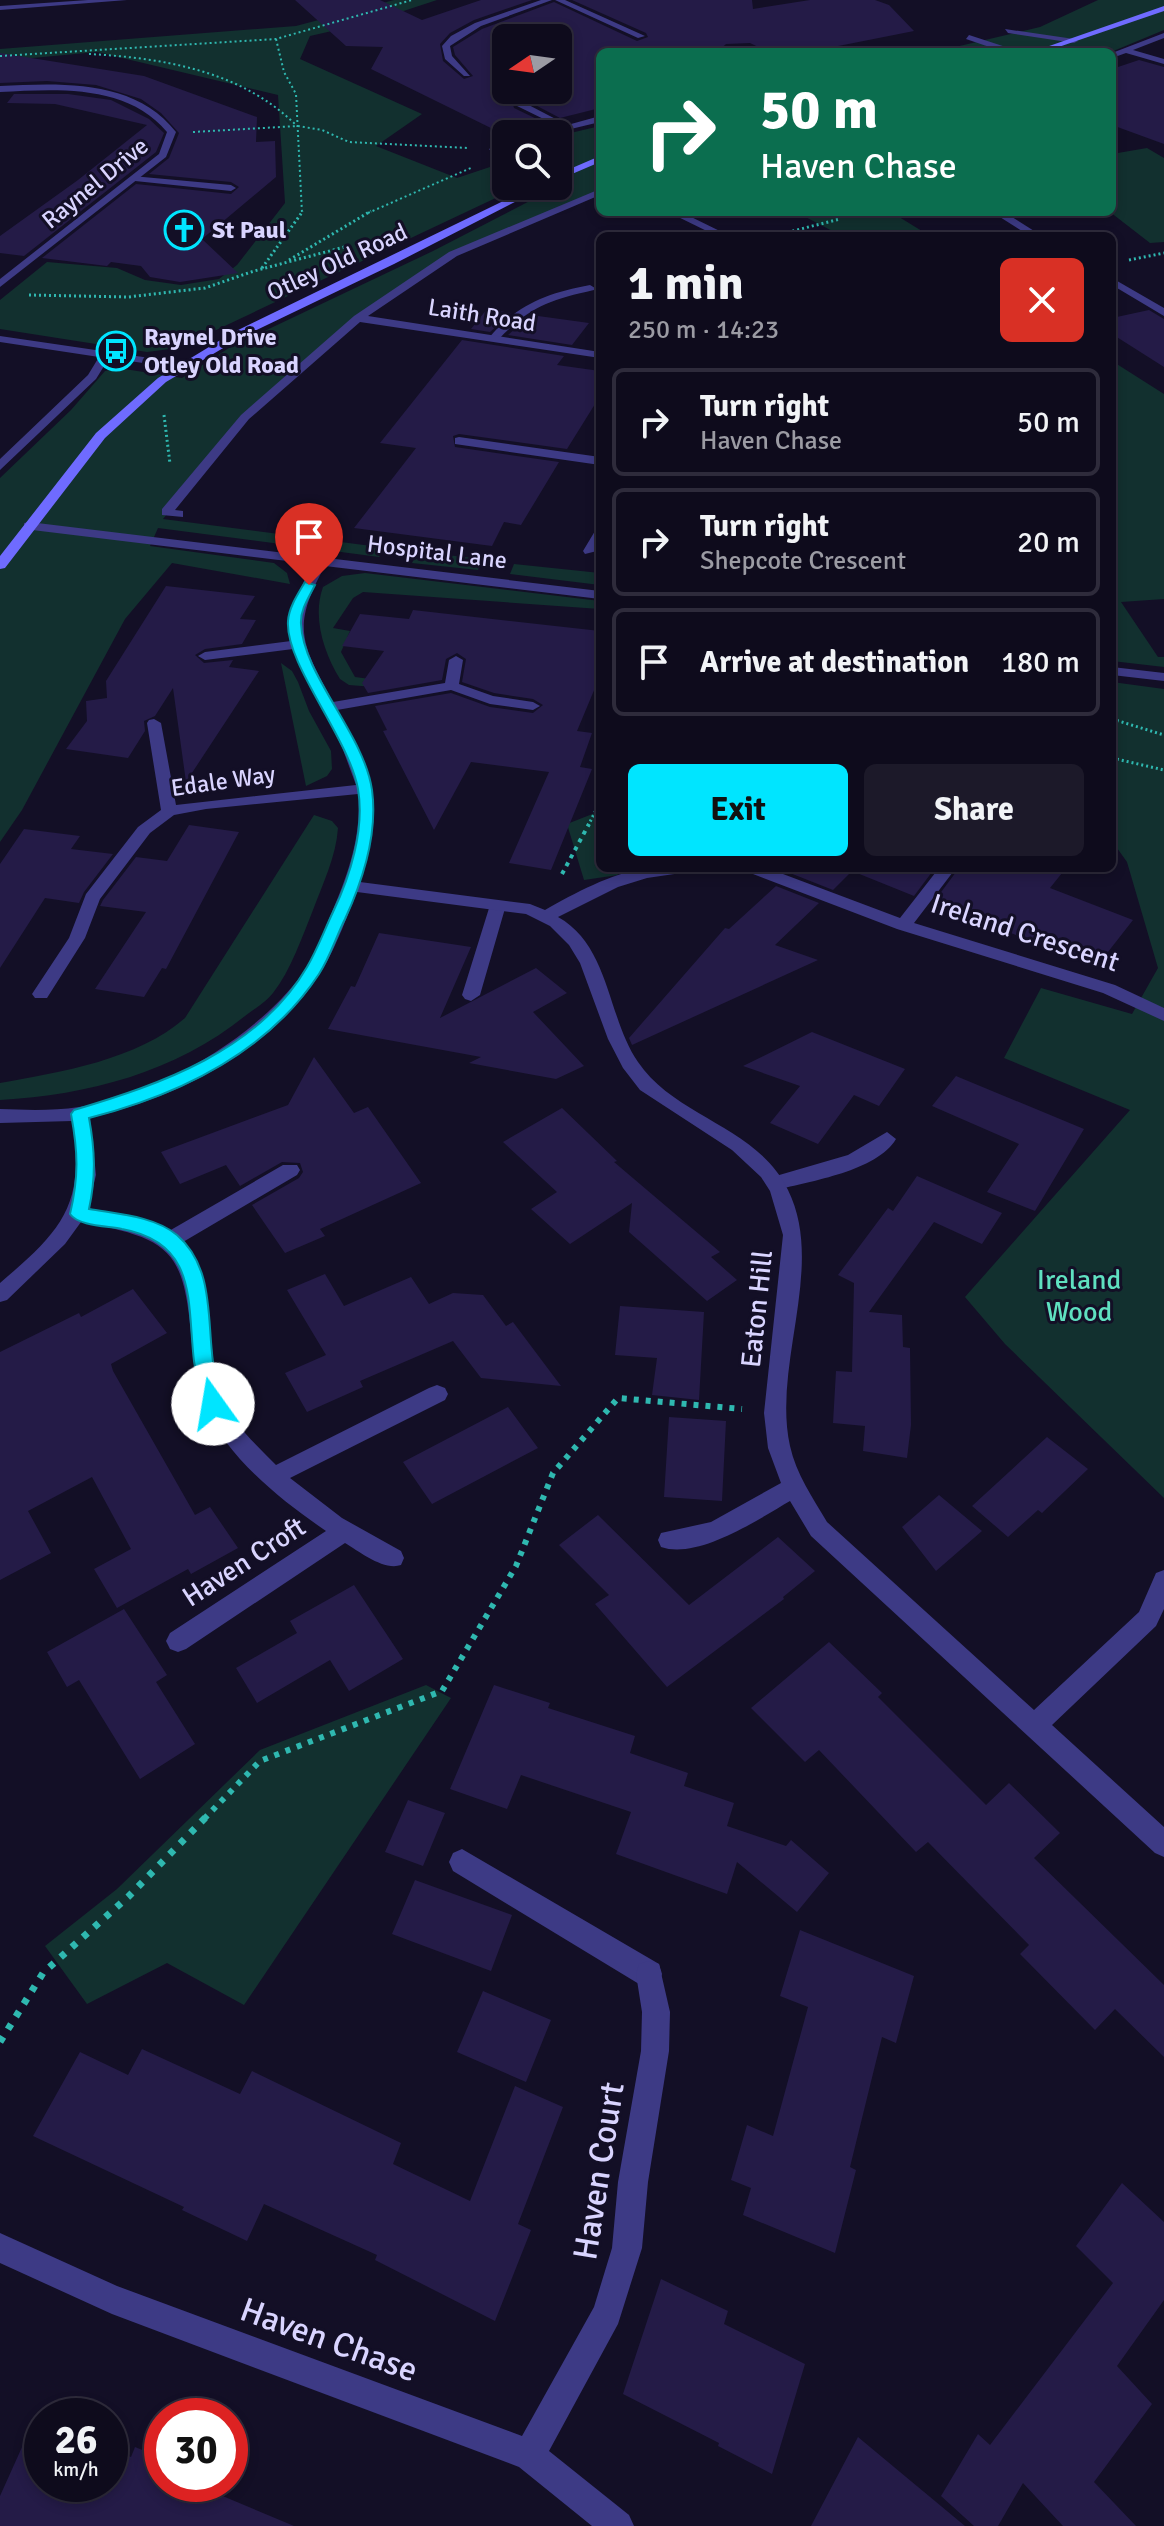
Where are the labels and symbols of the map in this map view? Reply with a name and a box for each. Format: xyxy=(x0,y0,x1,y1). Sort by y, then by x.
north arrow xyxy=(492,24,572,104)
street label: Raynel Drive xyxy=(36,131,154,235)
church icon: St Paul xyxy=(163,209,205,251)
place label: St Paul xyxy=(212,215,287,245)
street label: Otley Old Road xyxy=(262,216,412,308)
street label: Laith Road xyxy=(426,292,538,338)
place label: Raynel Drive Otley Old Road xyxy=(144,322,299,380)
bus stop icon: Raynel Drive Otley Old Road xyxy=(95,330,137,372)
pin xyxy=(275,503,343,585)
street label: Hospital Lane xyxy=(365,529,509,575)
street label: Edale Way xyxy=(169,759,277,803)
street label: Ireland Crescent xyxy=(927,887,1124,979)
street label: Eaton Hill xyxy=(734,1249,780,1369)
park label: Ireland Wood xyxy=(1037,1263,1121,1329)
position arrow xyxy=(171,1362,255,1446)
street label: Haven Croft xyxy=(176,1510,312,1614)
street label: Haven Court xyxy=(564,2079,634,2263)
street label: Haven Chase xyxy=(234,2288,424,2392)
speed limit sign: 30 xyxy=(144,2398,248,2502)

